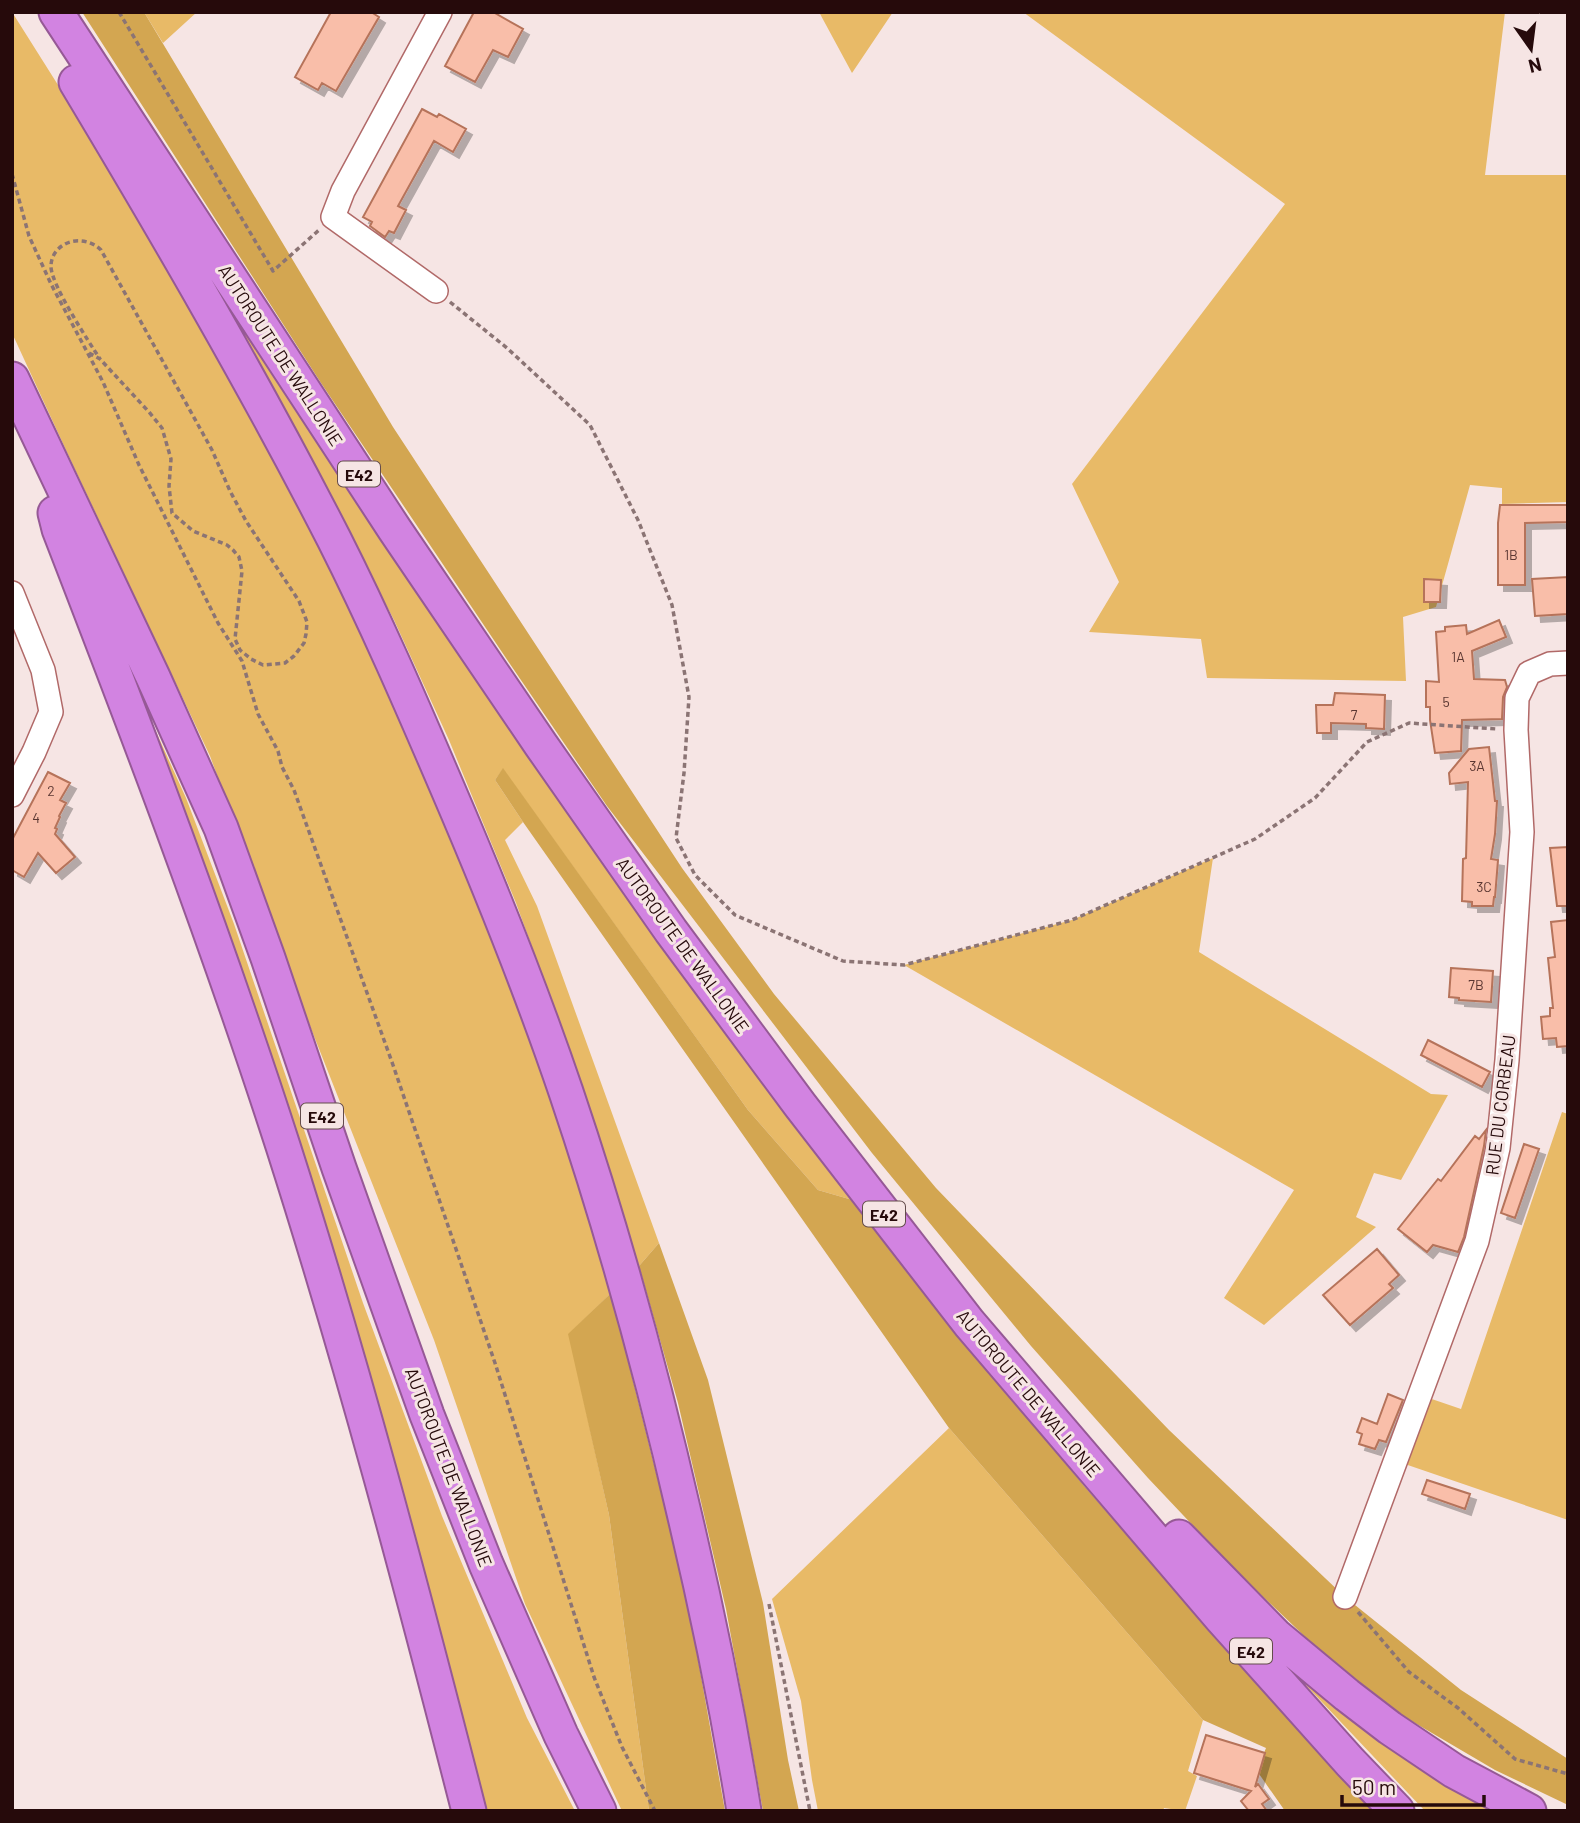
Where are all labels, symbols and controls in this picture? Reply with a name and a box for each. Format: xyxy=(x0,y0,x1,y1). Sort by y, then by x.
north arrow xyxy=(1496,14,1566,84)
text: N xyxy=(1526,53,1544,79)
street label: AUTOROUTE DE WALLONIE xyxy=(214,260,348,450)
road number: E42 xyxy=(338,461,380,486)
house number: 1B xyxy=(1504,546,1518,563)
house number: 1A xyxy=(1451,648,1465,665)
house number: 5 xyxy=(1442,693,1450,710)
house number: 7 xyxy=(1351,706,1358,723)
house number: 3A xyxy=(1469,757,1485,774)
house number: 2 xyxy=(47,782,55,799)
house number: 4 xyxy=(32,809,40,826)
street label: AUTOROUTE DE WALLONIE xyxy=(612,853,754,1037)
house number: 3C xyxy=(1476,878,1492,895)
house number: 7B xyxy=(1468,976,1484,993)
street label: RUE DU CORBEAU xyxy=(1480,1034,1520,1176)
road number: E42 xyxy=(301,1104,343,1128)
road number: E42 xyxy=(863,1202,905,1226)
street label: AUTOROUTE DE WALLONIE xyxy=(953,1305,1105,1481)
street label: AUTOROUTE DE WALLONIE xyxy=(401,1364,497,1570)
road number: E42 xyxy=(1230,1638,1272,1664)
scale bar xyxy=(1342,1764,1484,1808)
text: 50 m xyxy=(1352,1774,1396,1799)

